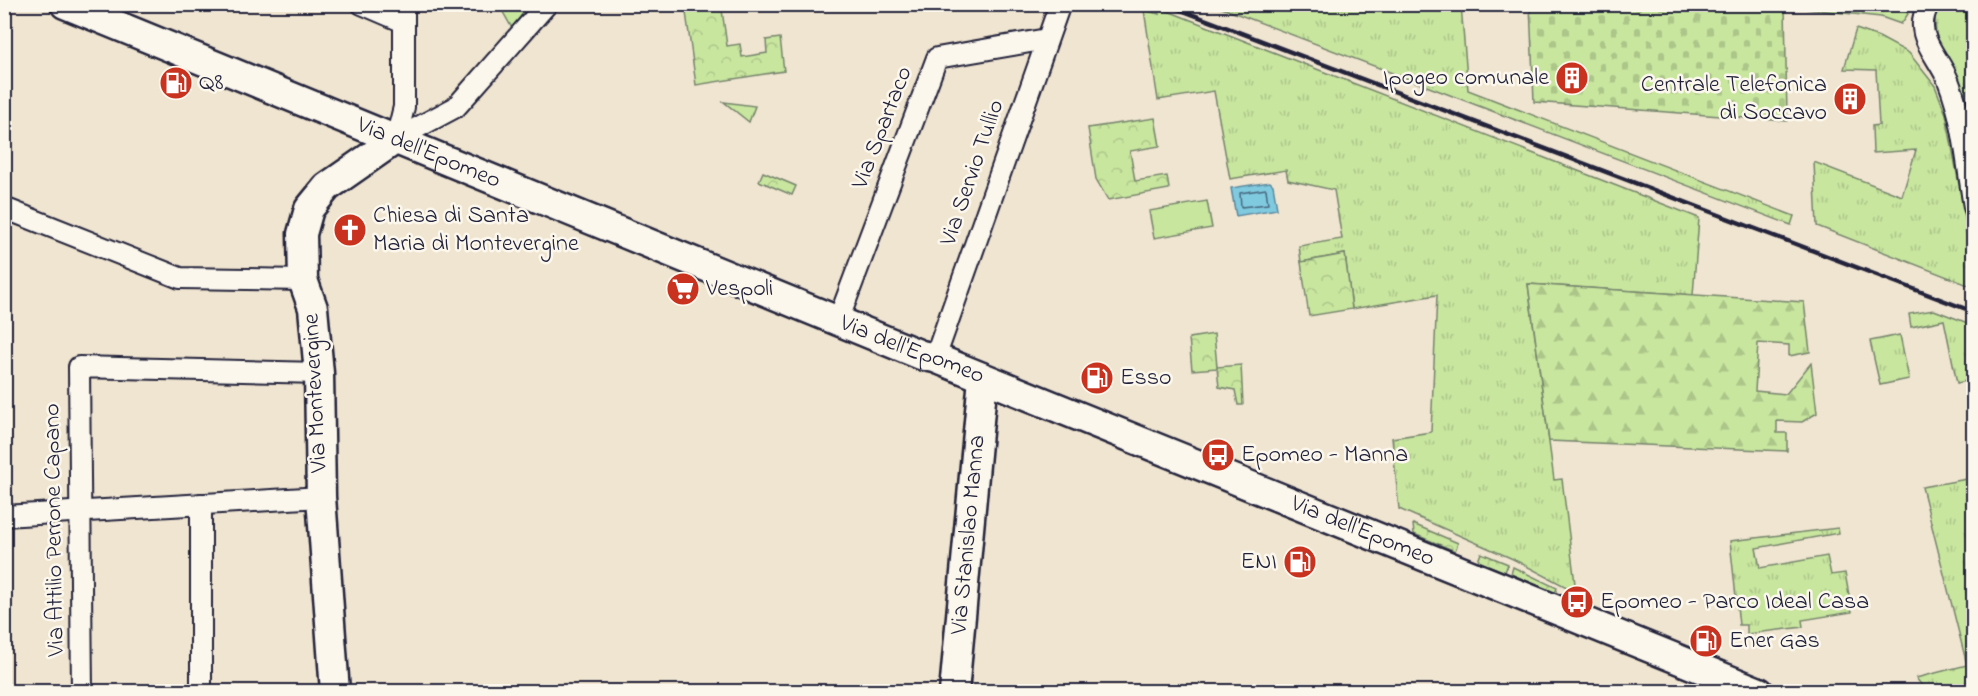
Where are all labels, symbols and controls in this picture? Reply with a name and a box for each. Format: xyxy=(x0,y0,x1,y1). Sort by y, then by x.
building icon: Ipogeo comunale xyxy=(1554,60,1590,96)
place label: Ipogeo comunale xyxy=(1383,61,1549,96)
street label: Via Spartaco xyxy=(843,62,922,195)
fuel station icon: Q8 xyxy=(158,65,194,101)
place label: Q8 xyxy=(199,66,223,101)
place label: Centrale Telefonica di Soccavo xyxy=(1641,68,1827,131)
building icon: Centrale Telefonica di Soccavo xyxy=(1832,81,1868,117)
street label: Via Servio Tullio xyxy=(931,95,1014,252)
street label: Via dell'Epomeo xyxy=(350,108,506,198)
place label: Chiesa di Santa Maria di Montevergine xyxy=(373,199,579,262)
church icon: Chiesa di Santa Maria di Montevergine xyxy=(332,212,368,248)
supermarket icon: Vespoli xyxy=(665,271,701,307)
place label: Vespoli xyxy=(705,272,773,307)
street label: Via dell'Epomeo xyxy=(833,306,990,394)
street label: Via Montevergine xyxy=(294,312,338,474)
fuel station icon: Esso xyxy=(1079,360,1115,396)
place label: Esso xyxy=(1120,361,1171,396)
street label: Via Attilio Perrone Capano xyxy=(35,403,75,658)
street label: Via Stanislao Manna xyxy=(942,433,995,637)
bus stop icon: Epomeo - Manna xyxy=(1200,437,1236,473)
place label: Epomeo - Manna xyxy=(1241,438,1408,473)
street label: Via dell'Epomeo xyxy=(1284,486,1440,576)
fuel station icon: ENI xyxy=(1282,544,1318,580)
place label: ENI xyxy=(1241,545,1277,580)
bus stop icon: Epomeo - Parco Ideal Casa xyxy=(1559,584,1595,620)
place label: Epomeo - Parco Ideal Casa xyxy=(1600,585,1869,620)
fuel station icon: Ener Gas xyxy=(1688,623,1724,659)
place label: Ener Gas xyxy=(1729,624,1820,659)

